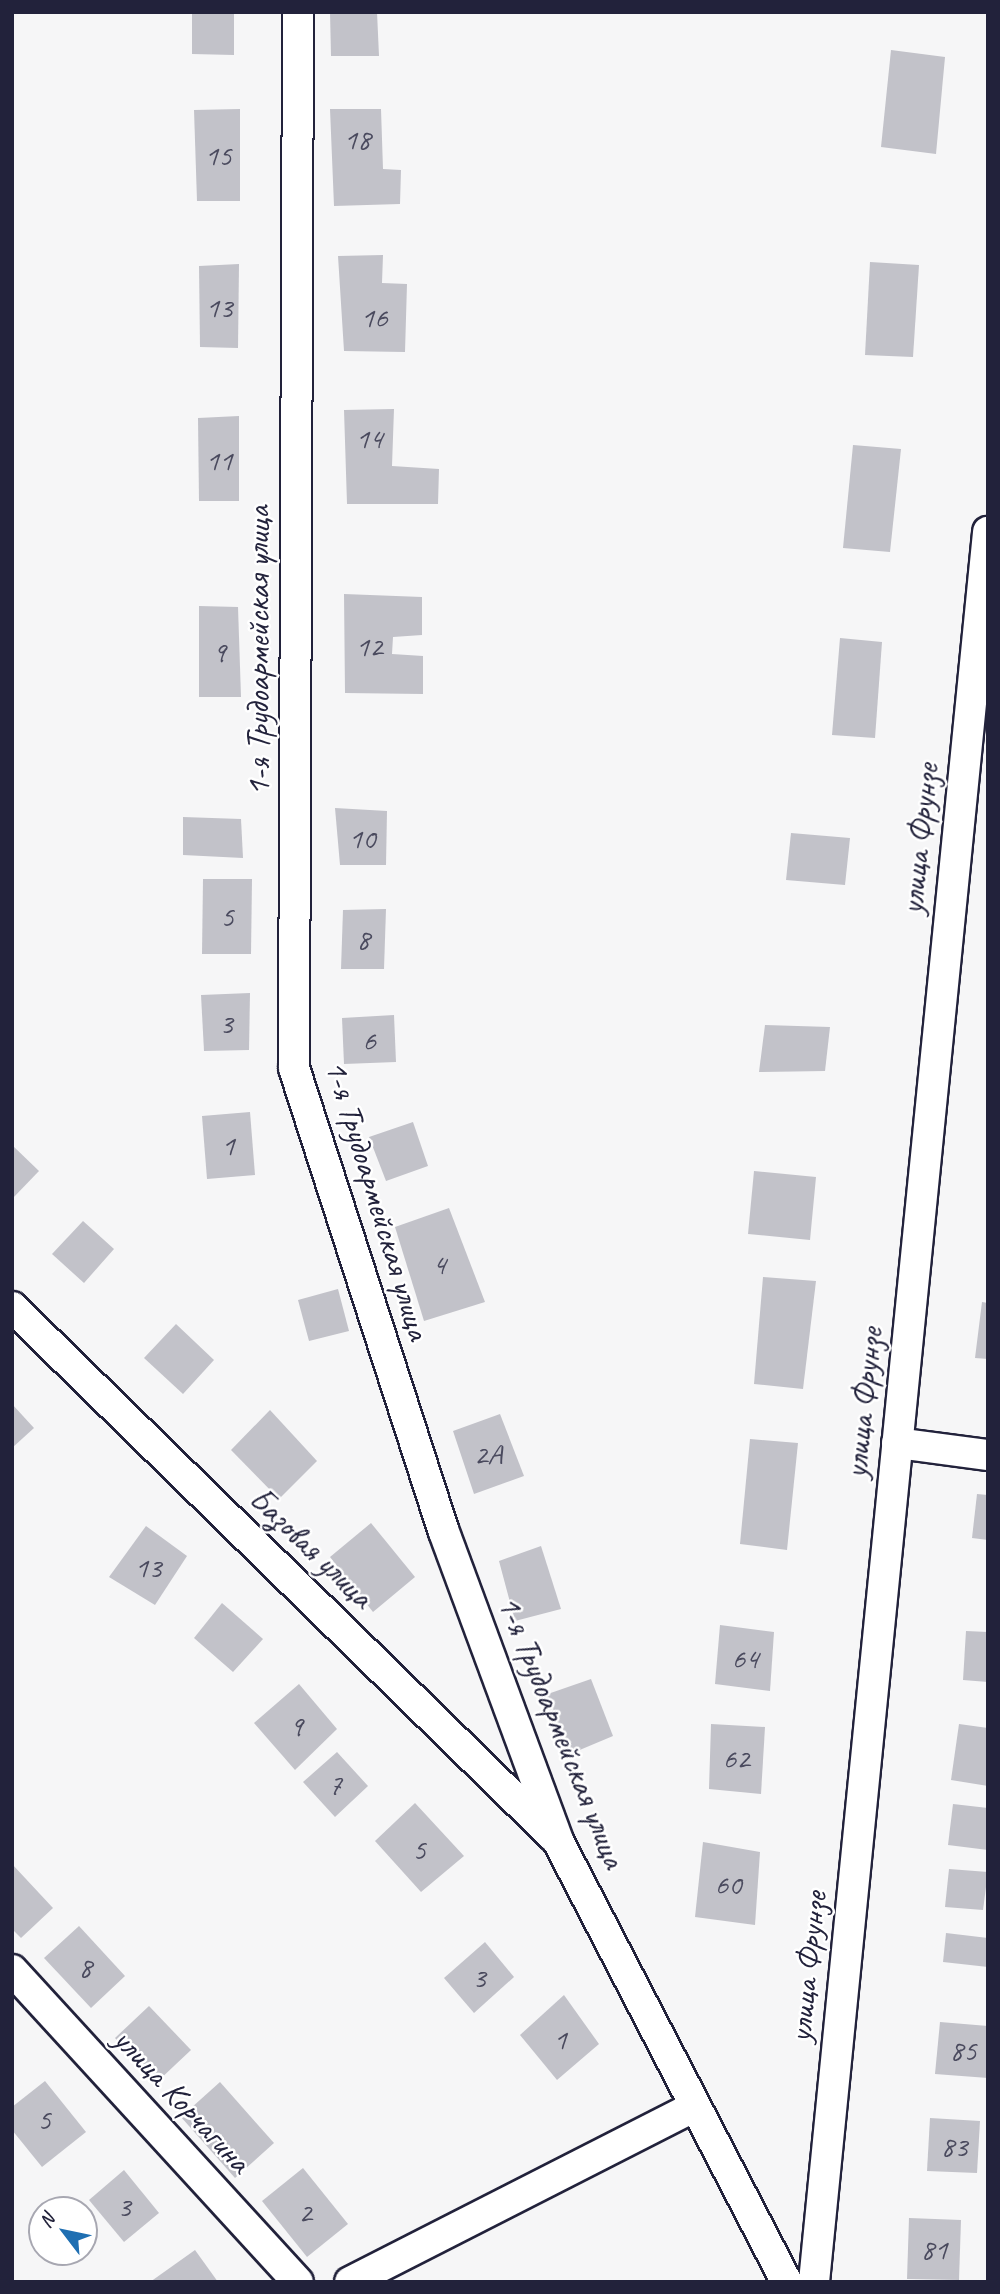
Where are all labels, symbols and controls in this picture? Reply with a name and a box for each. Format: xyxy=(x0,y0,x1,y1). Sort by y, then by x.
house number: 18 xyxy=(344,121,370,157)
house number: 15 xyxy=(205,137,231,173)
house number: 13 xyxy=(206,289,232,325)
house number: 16 xyxy=(361,299,387,335)
house number: 14 xyxy=(356,420,382,456)
house number: 11 xyxy=(206,442,232,478)
street label: 1-я Трудоармейская улица xyxy=(239,506,279,796)
house number: 12 xyxy=(356,628,382,664)
house number: 9 xyxy=(212,634,226,670)
street label: улица Фрунзе xyxy=(893,763,947,915)
house number: 10 xyxy=(349,820,375,856)
house number: 5 xyxy=(220,898,234,934)
house number: 8 xyxy=(356,921,370,957)
house number: 3 xyxy=(219,1005,233,1041)
house number: 6 xyxy=(362,1022,376,1058)
street label: 1-я Трудоармейская улица xyxy=(316,1055,438,1345)
house number: 1 xyxy=(221,1127,235,1163)
house number: 4 xyxy=(432,1246,446,1282)
street label: улица Фрунзе xyxy=(837,1327,891,1479)
house number: 2А xyxy=(474,1436,502,1472)
street label: Базовая улица xyxy=(240,1479,382,1617)
house number: 13 xyxy=(135,1549,161,1585)
street label: 1-я Трудоармейская улица xyxy=(488,1590,634,1874)
house number: 64 xyxy=(732,1640,758,1676)
house number: 9 xyxy=(289,1708,303,1744)
house number: 62 xyxy=(723,1740,749,1776)
house number: 7 xyxy=(328,1766,342,1802)
house number: 5 xyxy=(412,1831,426,1867)
house number: 60 xyxy=(715,1866,741,1902)
street label: улица Фрунзе xyxy=(781,1891,835,2043)
house number: 8 xyxy=(78,1949,92,1985)
house number: 3 xyxy=(472,1959,486,1995)
street label: улица Корчагина xyxy=(105,2020,259,2182)
house number: 1 xyxy=(553,2021,567,2057)
house number: 85 xyxy=(950,2032,976,2068)
house number: 5 xyxy=(37,2101,51,2137)
house number: 83 xyxy=(941,2128,967,2164)
house number: 3 xyxy=(117,2188,131,2224)
house number: 2 xyxy=(298,2194,312,2230)
north arrow xyxy=(28,2196,98,2266)
text: N xyxy=(34,2210,60,2232)
house number: 81 xyxy=(921,2231,947,2267)

